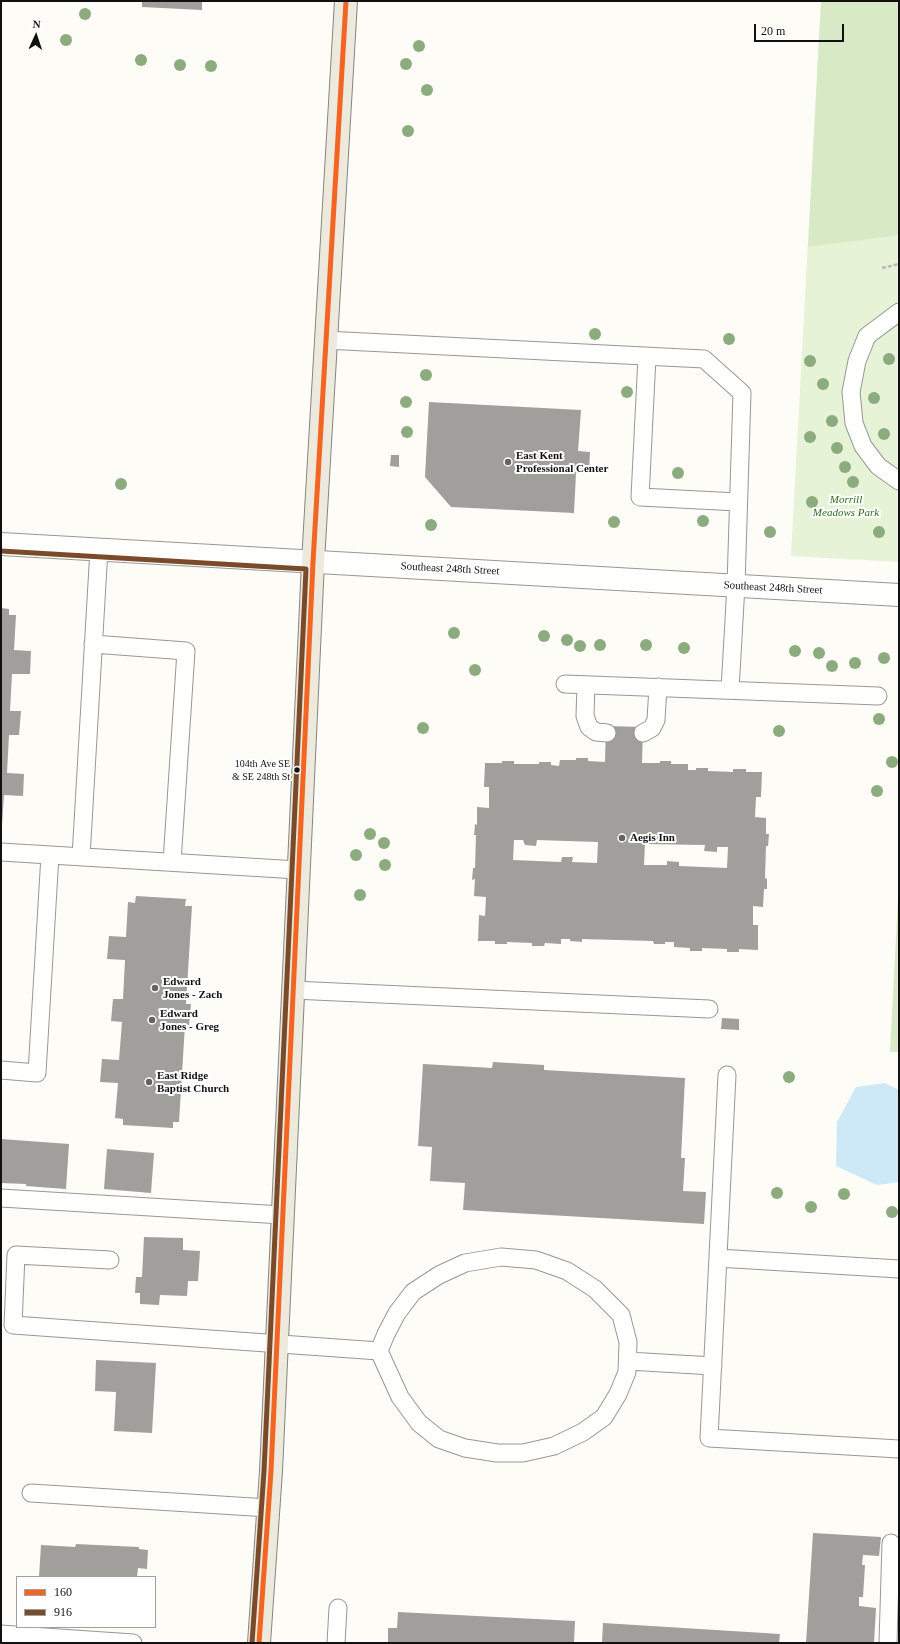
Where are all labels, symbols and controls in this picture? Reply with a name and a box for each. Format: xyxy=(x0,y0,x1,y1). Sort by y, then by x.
north arrow xyxy=(16,16,56,56)
scale bar xyxy=(756,16,846,42)
text: N xyxy=(32,18,41,30)
text: 20 m xyxy=(761,24,785,38)
place label: East Kent Professional Center xyxy=(516,449,608,475)
marker: East Kent Professional Center xyxy=(503,457,513,467)
park label: Morrill Meadows Park xyxy=(813,493,879,519)
street label: Southeast 248th Street xyxy=(400,560,500,578)
street label: Southeast 248th Street xyxy=(723,579,823,597)
place label: 104th Ave SE & SE 248th St xyxy=(232,758,290,782)
marker: 104th Ave SE & SE 248th St xyxy=(292,765,302,775)
place label: Aegis Inn xyxy=(630,831,675,845)
marker: Aegis Inn xyxy=(617,833,627,843)
place label: Edward Jones - Zach xyxy=(163,975,222,1001)
marker: Edward Jones - Zach xyxy=(150,983,160,993)
place label: Edward Jones - Greg xyxy=(160,1007,219,1033)
marker: Edward Jones - Greg xyxy=(147,1015,157,1025)
place label: East Ridge Baptist Church xyxy=(157,1069,229,1095)
marker: East Ridge Baptist Church xyxy=(144,1077,154,1087)
legend xyxy=(16,1576,156,1628)
text: 160 xyxy=(54,1585,72,1599)
text: 916 xyxy=(54,1605,72,1619)

